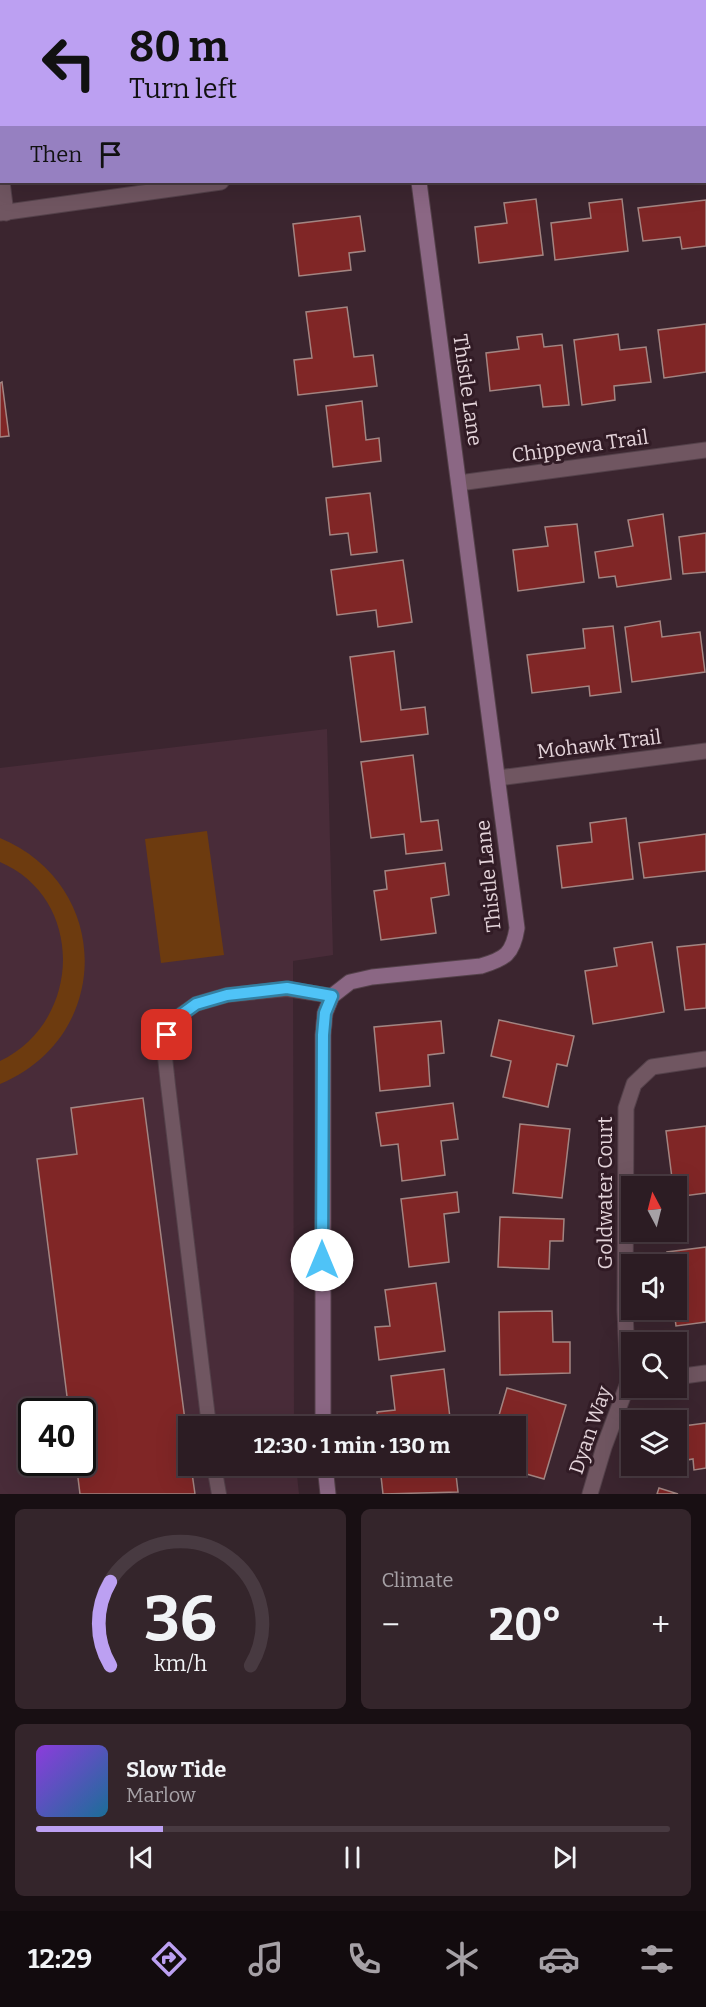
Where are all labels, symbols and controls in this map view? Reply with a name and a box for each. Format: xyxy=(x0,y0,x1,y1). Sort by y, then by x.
text: 80 m xyxy=(129,22,229,72)
icon: left xyxy=(30,24,108,102)
text: Turn left xyxy=(129,73,237,105)
icon: arrive xyxy=(94,138,127,171)
text: Then xyxy=(30,141,82,168)
street label: Thistle Lane xyxy=(448,333,488,447)
street label: Chippewa Trail xyxy=(510,424,650,467)
street label: Mohawk Trail xyxy=(535,724,663,764)
street label: Thistle Lane xyxy=(470,819,506,933)
pin xyxy=(141,1009,192,1060)
icon: arrive xyxy=(150,1018,183,1051)
street label: Goldwater Court xyxy=(593,1116,617,1270)
north arrow xyxy=(621,1176,687,1242)
map controls xyxy=(621,1176,687,1476)
position arrow xyxy=(290,1228,354,1292)
button: sound xyxy=(621,1254,687,1320)
button: search xyxy=(621,1332,687,1398)
street label: Dyan Way xyxy=(564,1382,616,1477)
speed limit sign: 40 xyxy=(18,1398,96,1476)
button: layers xyxy=(621,1410,687,1476)
text: 12:30 · 1 min · 130 m xyxy=(254,1432,450,1459)
text: Climate xyxy=(382,1568,453,1592)
text: 36 xyxy=(144,1582,217,1657)
text: 20° xyxy=(489,1598,562,1652)
text: − xyxy=(382,1605,400,1645)
text: + xyxy=(651,1605,670,1645)
text: km/h xyxy=(154,1651,207,1677)
text: Slow Tide xyxy=(126,1756,226,1783)
text: Marlow xyxy=(126,1783,196,1807)
icon: previous xyxy=(125,1841,158,1874)
icon: pause xyxy=(336,1841,369,1874)
icon: next xyxy=(548,1841,581,1874)
icon: directions xyxy=(148,1938,190,1980)
icon: music xyxy=(245,1938,287,1980)
icon: phone xyxy=(343,1938,385,1980)
icon: climate xyxy=(441,1938,483,1980)
icon: car xyxy=(538,1938,580,1980)
icon: filters xyxy=(636,1938,678,1980)
text: 12:29 xyxy=(28,1943,92,1975)

